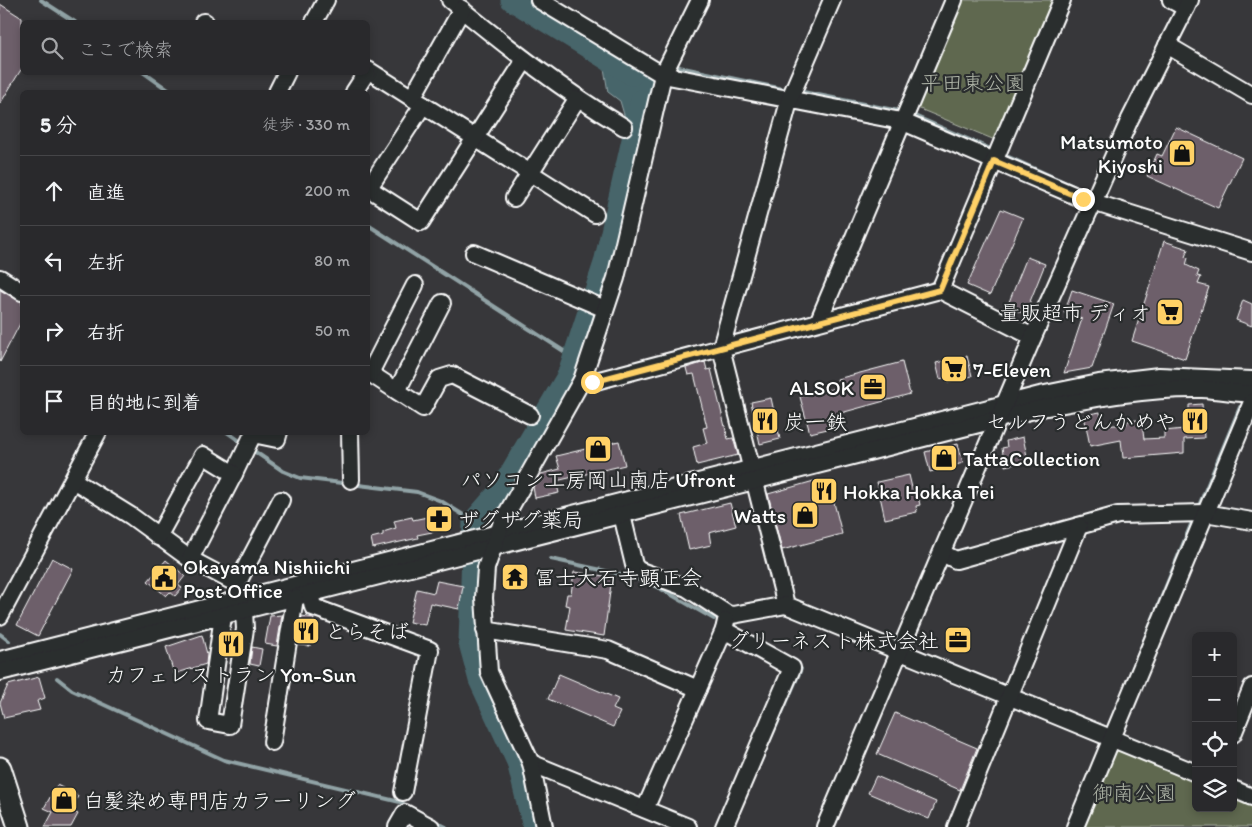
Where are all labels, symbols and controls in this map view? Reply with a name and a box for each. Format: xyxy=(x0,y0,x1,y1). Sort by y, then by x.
search box xyxy=(20,20,370,75)
icon: search xyxy=(38,34,66,62)
text: ここで検索 xyxy=(78,38,173,61)
park label: 平田東公園 xyxy=(921,70,1026,95)
text: 5 分 xyxy=(40,112,77,137)
text: 徒歩 · 330 m xyxy=(263,115,350,134)
place label: Matsumoto Kiyoshi xyxy=(1060,129,1163,178)
shop icon: Matsumoto Kiyoshi xyxy=(1167,138,1197,168)
icon: ahead xyxy=(40,177,68,205)
text: 直進 xyxy=(87,181,125,204)
text: 200 m xyxy=(305,181,350,200)
route end xyxy=(1072,188,1095,211)
icon: left xyxy=(40,247,68,275)
text: 左折 xyxy=(87,251,125,274)
text: 80 m xyxy=(314,251,350,270)
supermarket icon: 量販超市 ディオ xyxy=(1155,297,1185,327)
place label: 量販超市 ディオ xyxy=(999,300,1151,325)
icon: right xyxy=(40,317,68,345)
text: 右折 xyxy=(87,321,125,344)
text: 50 m xyxy=(315,321,350,340)
supermarket icon: 7-Eleven xyxy=(939,354,969,384)
place label: 7-Eleven xyxy=(973,357,1051,382)
route start xyxy=(581,371,604,394)
office icon: ALSOK xyxy=(858,372,888,402)
place label: ALSOK xyxy=(790,375,855,400)
icon: arrive xyxy=(40,387,68,415)
text: 目的地に到着 xyxy=(87,391,201,414)
restaurant icon: 炭一鉄 xyxy=(750,406,780,436)
restaurant icon: セルフうどんかめや xyxy=(1180,406,1210,436)
place label: 炭一鉄 xyxy=(784,409,847,434)
place label: セルフうどんかめや xyxy=(986,409,1176,434)
shop icon: パソコン工房岡山南店 Ufront xyxy=(583,434,613,464)
shop icon: TattaCollection xyxy=(929,443,959,473)
place label: TattaCollection xyxy=(963,446,1100,471)
place label: パソコン工房岡山南店 Ufront xyxy=(460,467,736,492)
restaurant icon: Hokka Hokka Tei xyxy=(809,476,839,506)
place label: Hokka Hokka Tei xyxy=(843,479,995,504)
shop icon: Watts xyxy=(790,500,820,530)
place label: Watts xyxy=(734,503,786,528)
pharmacy icon: ザグザグ薬局 xyxy=(424,504,454,534)
place label: ザグザグ薬局 xyxy=(458,507,583,532)
place label: Okayama Nishiichi Post Office xyxy=(183,554,350,603)
temple icon: 冨士大石寺顕正会 xyxy=(500,562,530,592)
public building icon: Okayama Nishiichi Post Office xyxy=(149,563,179,593)
place label: 冨士大石寺顕正会 xyxy=(534,565,702,590)
restaurant icon: とらそば xyxy=(291,616,321,646)
place label: とらそば xyxy=(325,619,409,644)
office icon: グリーネスト株式会社 xyxy=(943,625,973,655)
place label: グリーネスト株式会社 xyxy=(729,628,939,653)
restaurant icon: カフェレストラン Yon-Sun xyxy=(216,629,246,659)
map controls xyxy=(1192,632,1237,812)
button: + xyxy=(1192,632,1237,677)
place label: カフェレストラン Yon-Sun xyxy=(106,662,356,687)
button: − xyxy=(1192,677,1237,722)
button: locate xyxy=(1192,722,1237,767)
button: layers xyxy=(1192,767,1237,812)
park label: 御南公園 xyxy=(1092,780,1176,805)
shop icon: 白髪染め専門店カラーリング xyxy=(49,785,79,815)
place label: 白髪染め専門店カラーリング xyxy=(83,788,356,813)

